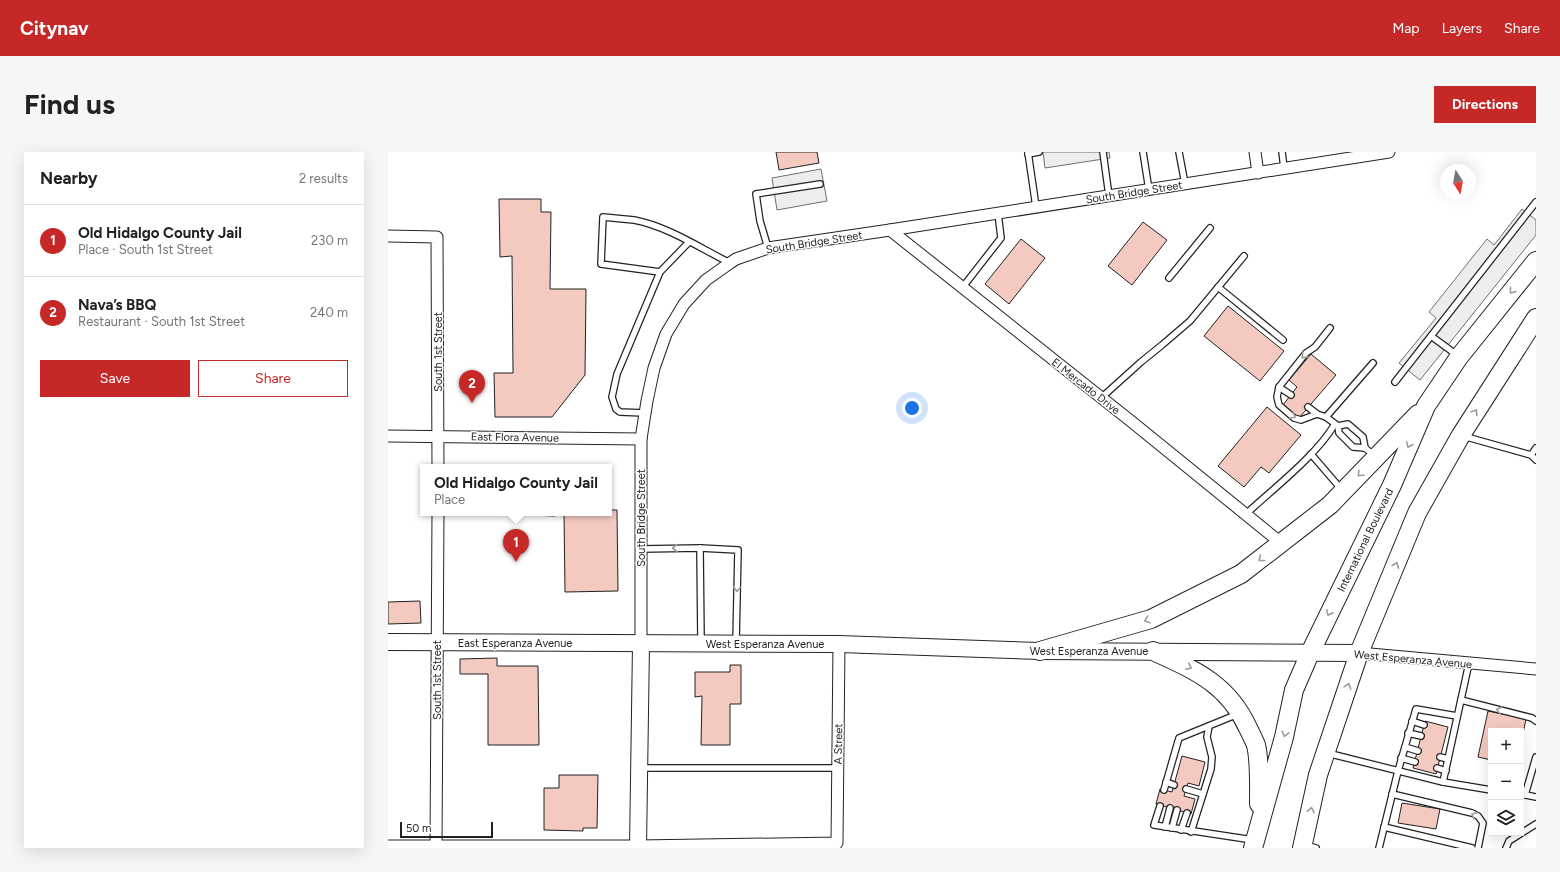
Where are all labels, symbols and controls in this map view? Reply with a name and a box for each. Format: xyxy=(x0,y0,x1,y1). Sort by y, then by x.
text: Citynav xyxy=(20,17,89,40)
text: Map xyxy=(1392,20,1420,37)
text: Layers xyxy=(1442,20,1482,37)
text: Share xyxy=(1504,20,1540,37)
button: Directions xyxy=(1434,86,1536,123)
text: Find us xyxy=(24,87,115,121)
north arrow xyxy=(1440,164,1476,200)
text: Nearby xyxy=(40,168,98,188)
text: 2 results xyxy=(299,171,348,186)
street label: South Bridge Street xyxy=(1085,178,1183,207)
text: Old Hidalgo County Jail xyxy=(78,224,242,242)
street label: South Bridge Street xyxy=(765,228,863,257)
text: 1 xyxy=(50,233,56,248)
text: 230 m xyxy=(311,233,348,248)
text: Place · South 1st Street xyxy=(78,242,213,257)
one-way arrow xyxy=(1509,286,1516,294)
text: Nava’s BBQ xyxy=(78,296,156,314)
text: 2 xyxy=(49,305,57,320)
text: 240 m xyxy=(310,305,348,320)
street label: South 1st Street xyxy=(432,312,445,392)
text: Restaurant · South 1st Street xyxy=(78,314,245,329)
one-way arrow xyxy=(1301,351,1309,359)
street label: El Mercado Drive xyxy=(1049,356,1122,417)
button: Save xyxy=(40,360,190,397)
button: Share xyxy=(198,360,348,397)
pin: 2 xyxy=(459,370,485,403)
your location xyxy=(902,398,922,418)
one-way arrow xyxy=(1470,410,1477,417)
one-way arrow xyxy=(1289,411,1296,418)
street label: East Flora Avenue xyxy=(471,430,559,445)
one-way arrow xyxy=(1406,442,1414,449)
popup xyxy=(420,464,612,516)
street label: South Bridge Street xyxy=(635,469,648,567)
one-way arrow xyxy=(1357,469,1365,477)
text: Old Hidalgo County Jail xyxy=(434,474,598,492)
street label: International Boulevard xyxy=(1335,486,1396,594)
text: Place xyxy=(434,492,465,507)
pin: 1 xyxy=(503,529,529,562)
one-way arrow xyxy=(672,544,678,552)
one-way arrow xyxy=(1259,554,1266,561)
one-way arrow xyxy=(1391,561,1399,568)
one-way arrow xyxy=(733,586,741,592)
one-way arrow xyxy=(1326,609,1334,616)
one-way arrow xyxy=(1144,615,1151,624)
street label: East Esperanza Avenue xyxy=(458,637,572,650)
street label: West Esperanza Avenue xyxy=(706,638,824,651)
street label: South 1st Street xyxy=(431,640,444,720)
street label: West Esperanza Avenue xyxy=(1030,645,1148,658)
street label: West Esperanza Avenue xyxy=(1353,648,1473,671)
one-way arrow xyxy=(1185,663,1192,670)
one-way arrow xyxy=(1343,682,1352,689)
one-way arrow xyxy=(1496,706,1502,714)
street label: A Street xyxy=(832,723,845,765)
map controls xyxy=(1488,728,1524,836)
button: + xyxy=(1488,728,1524,764)
one-way arrow xyxy=(1281,731,1289,737)
button: − xyxy=(1488,764,1524,800)
button: layers xyxy=(1488,800,1524,836)
one-way arrow xyxy=(1306,807,1314,813)
one-way arrow xyxy=(1470,812,1478,820)
scale bar xyxy=(400,820,493,839)
text: 50 m xyxy=(406,822,431,835)

